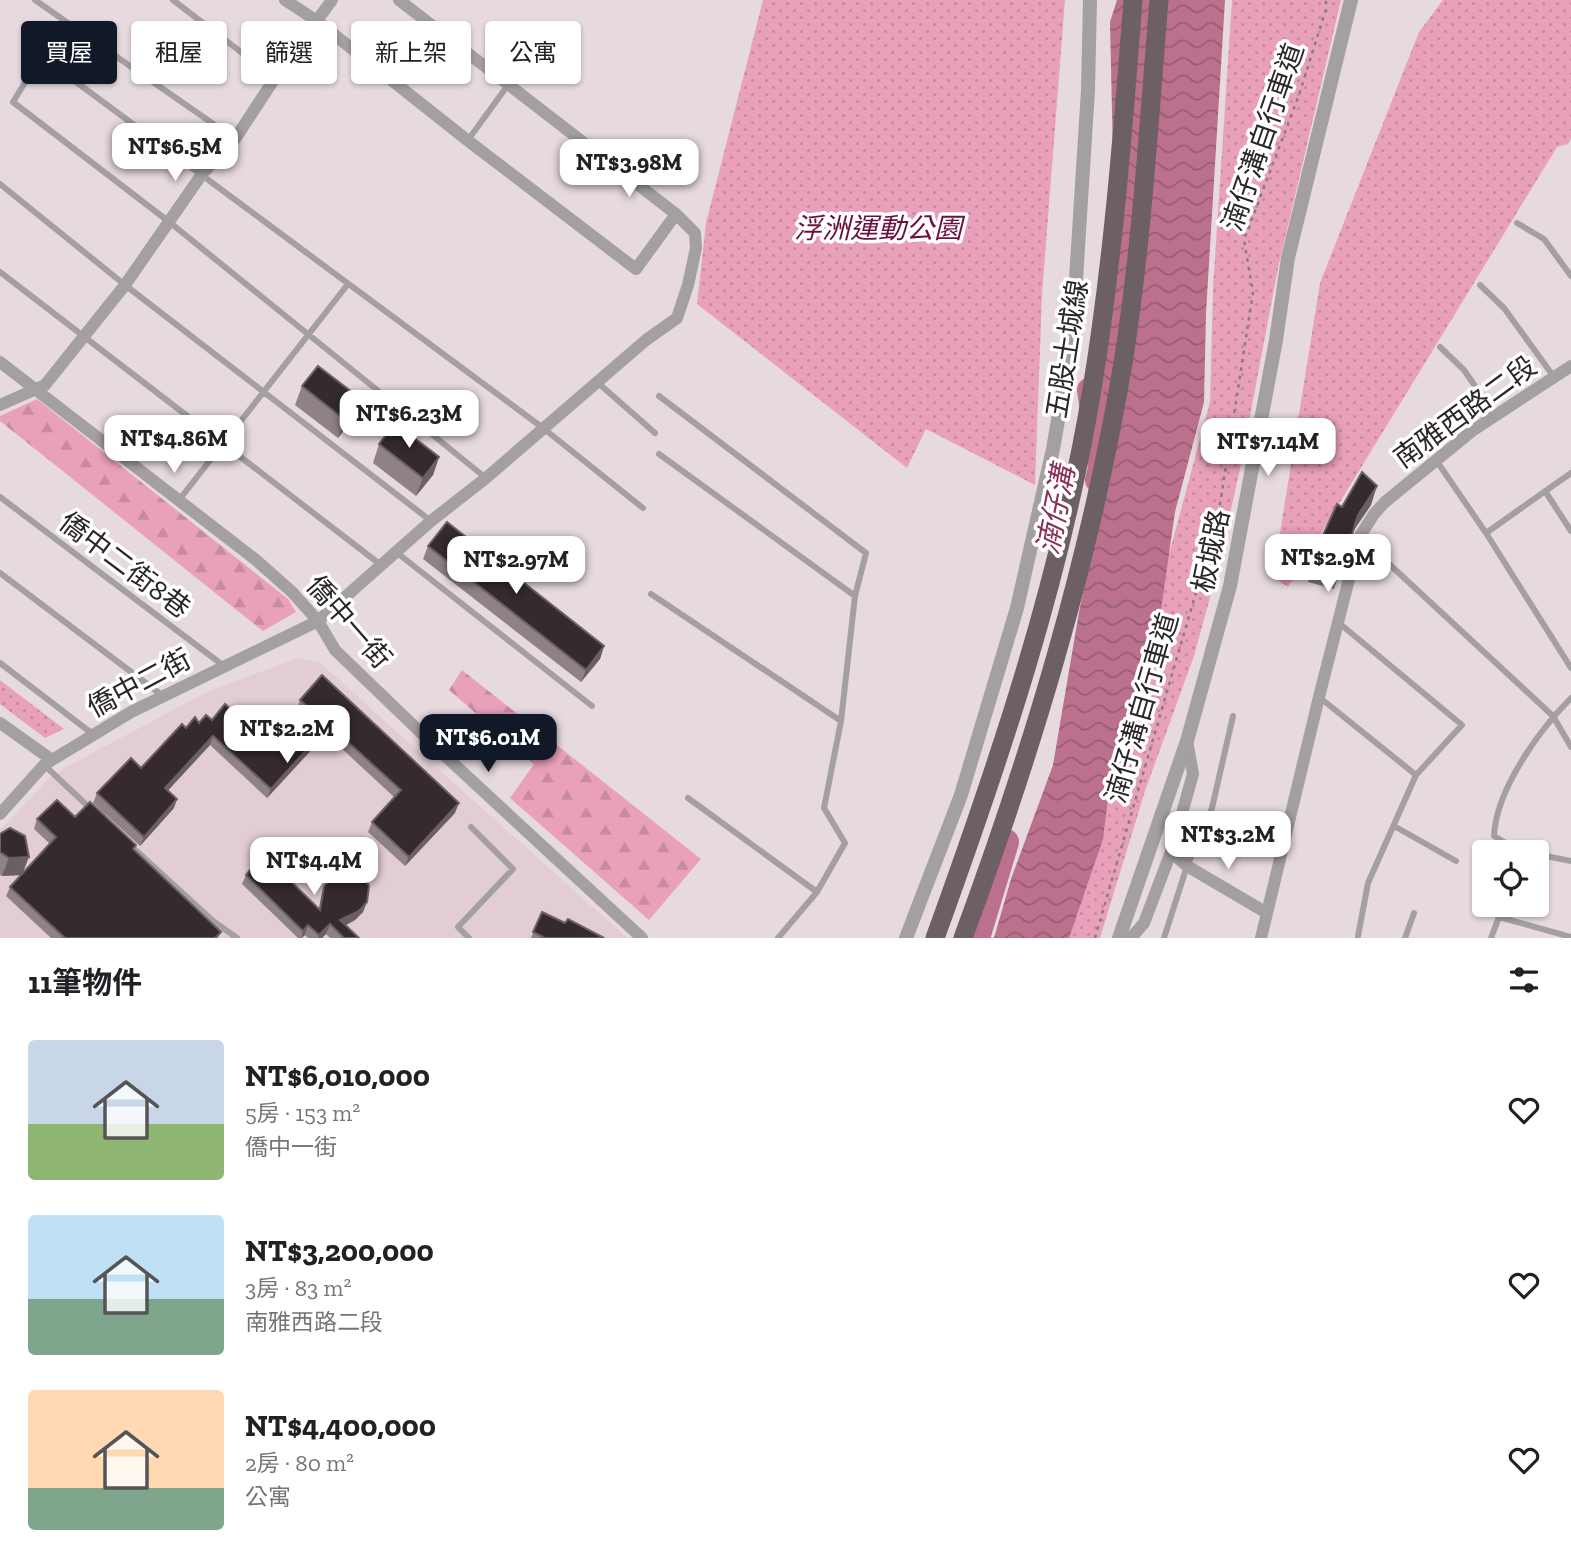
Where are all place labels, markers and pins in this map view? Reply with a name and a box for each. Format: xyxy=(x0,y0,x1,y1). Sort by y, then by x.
pin: NT$6.5M xyxy=(110,124,240,183)
pin: NT$3.98M xyxy=(557,140,701,199)
pin: NT$6.23M xyxy=(337,391,481,450)
pin: NT$4.86M xyxy=(102,416,246,475)
pin: NT$7.14M xyxy=(1196,419,1340,478)
pin: NT$2.9M xyxy=(1263,534,1393,594)
pin: NT$2.97M xyxy=(444,536,588,596)
pin: NT$2.2M xyxy=(222,706,352,765)
pin: NT$6.01M xyxy=(416,714,560,774)
pin: NT$3.2M xyxy=(1163,812,1293,871)
pin: NT$4.4M xyxy=(249,838,379,897)

